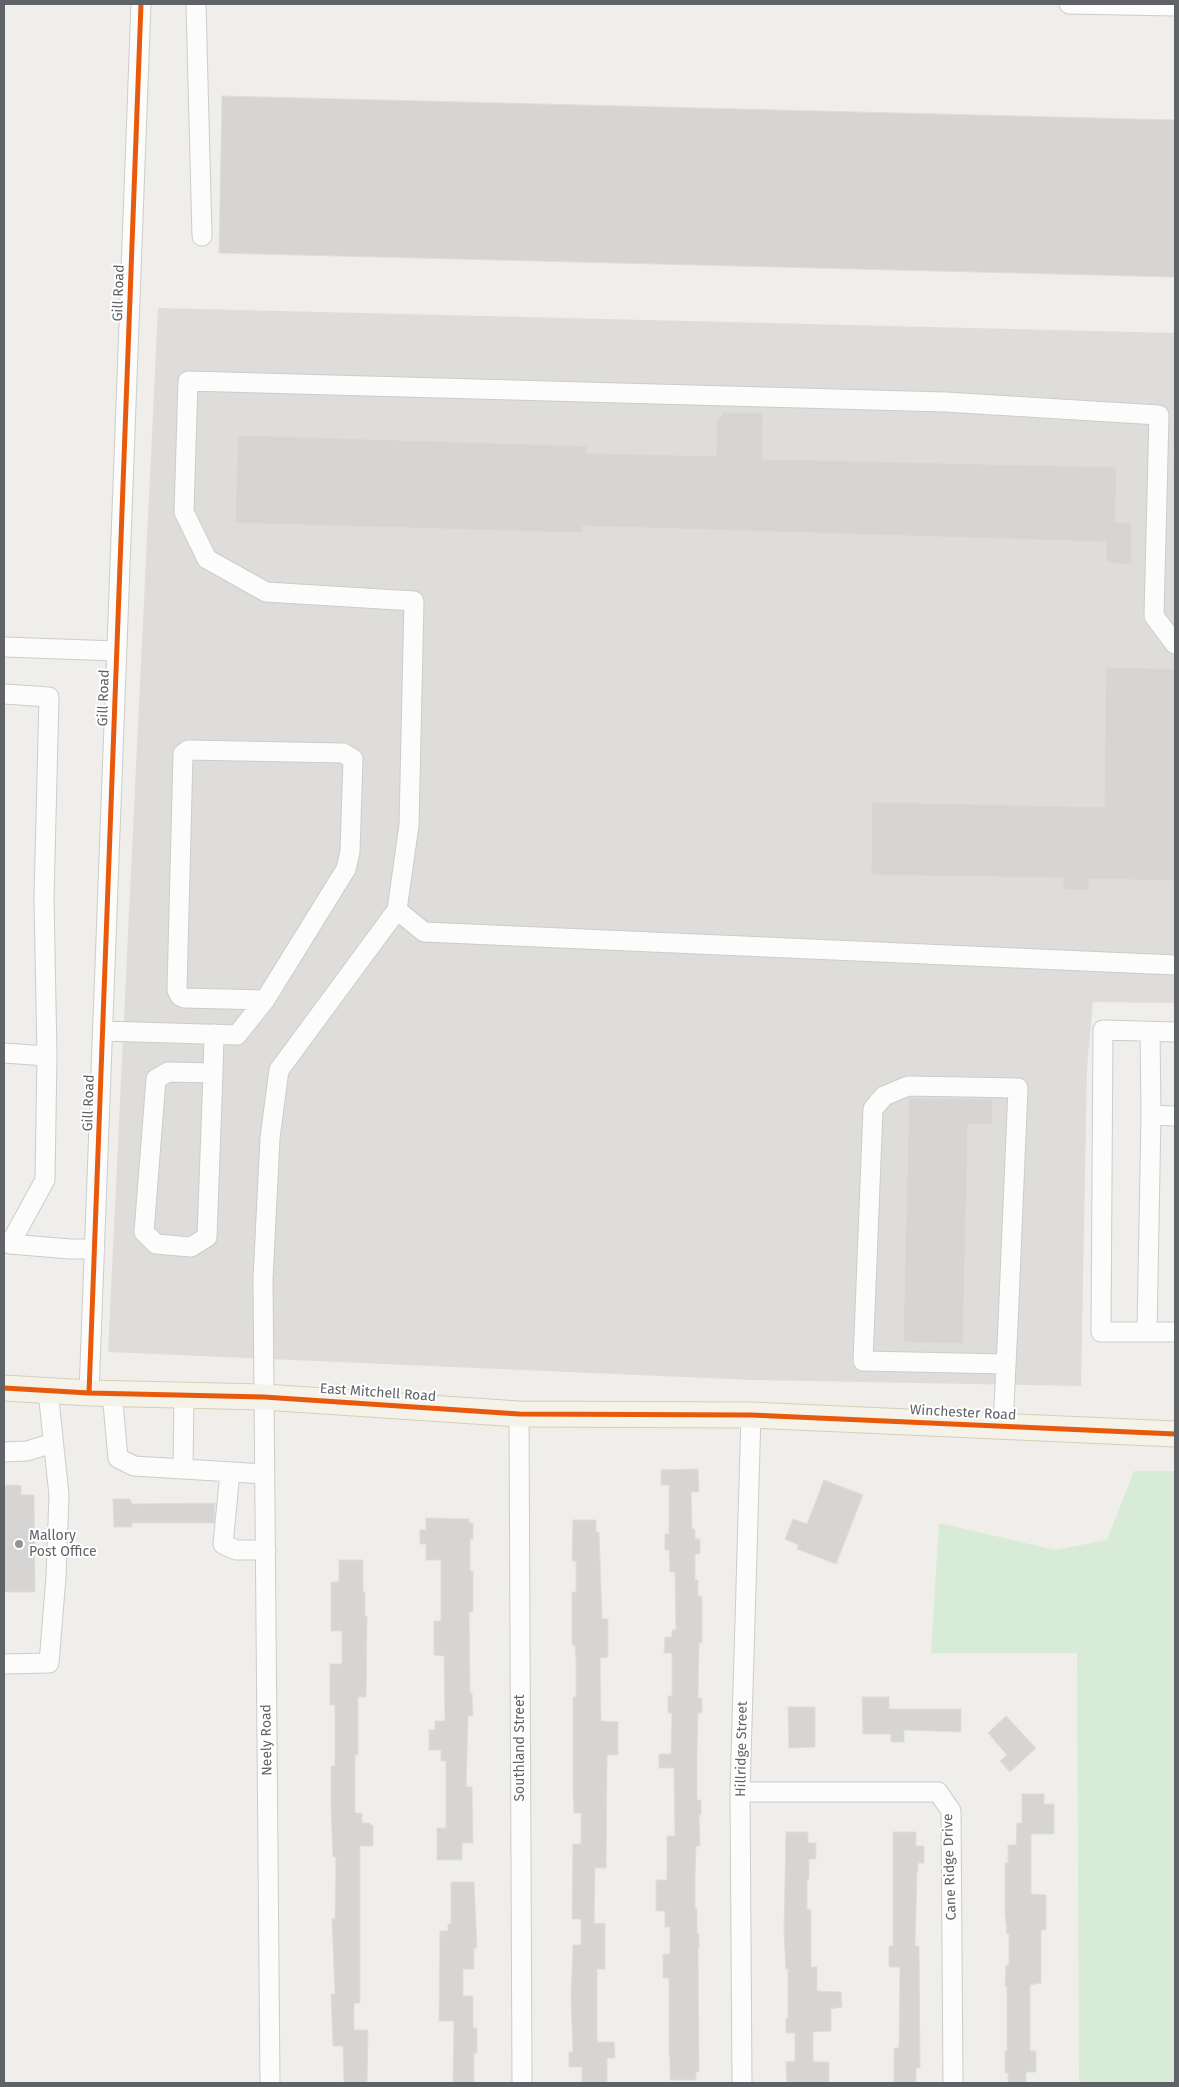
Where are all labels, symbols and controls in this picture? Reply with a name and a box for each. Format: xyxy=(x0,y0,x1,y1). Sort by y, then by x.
street label: Gill Road xyxy=(110,264,128,322)
street label: Gill Road xyxy=(95,669,113,727)
street label: Gill Road xyxy=(80,1074,98,1132)
street label: East Mitchell Road xyxy=(319,1381,437,1405)
street label: Winchester Road xyxy=(909,1402,1017,1424)
place label: Mallory Post Office xyxy=(29,1528,97,1560)
marker: Mallory Post Office xyxy=(13,1538,25,1550)
street label: Southland Street xyxy=(512,1694,528,1802)
street label: Hillridge Street xyxy=(733,1701,751,1797)
street label: Neely Road xyxy=(258,1704,276,1776)
street label: Cane Ridge Drive xyxy=(940,1813,960,1921)

